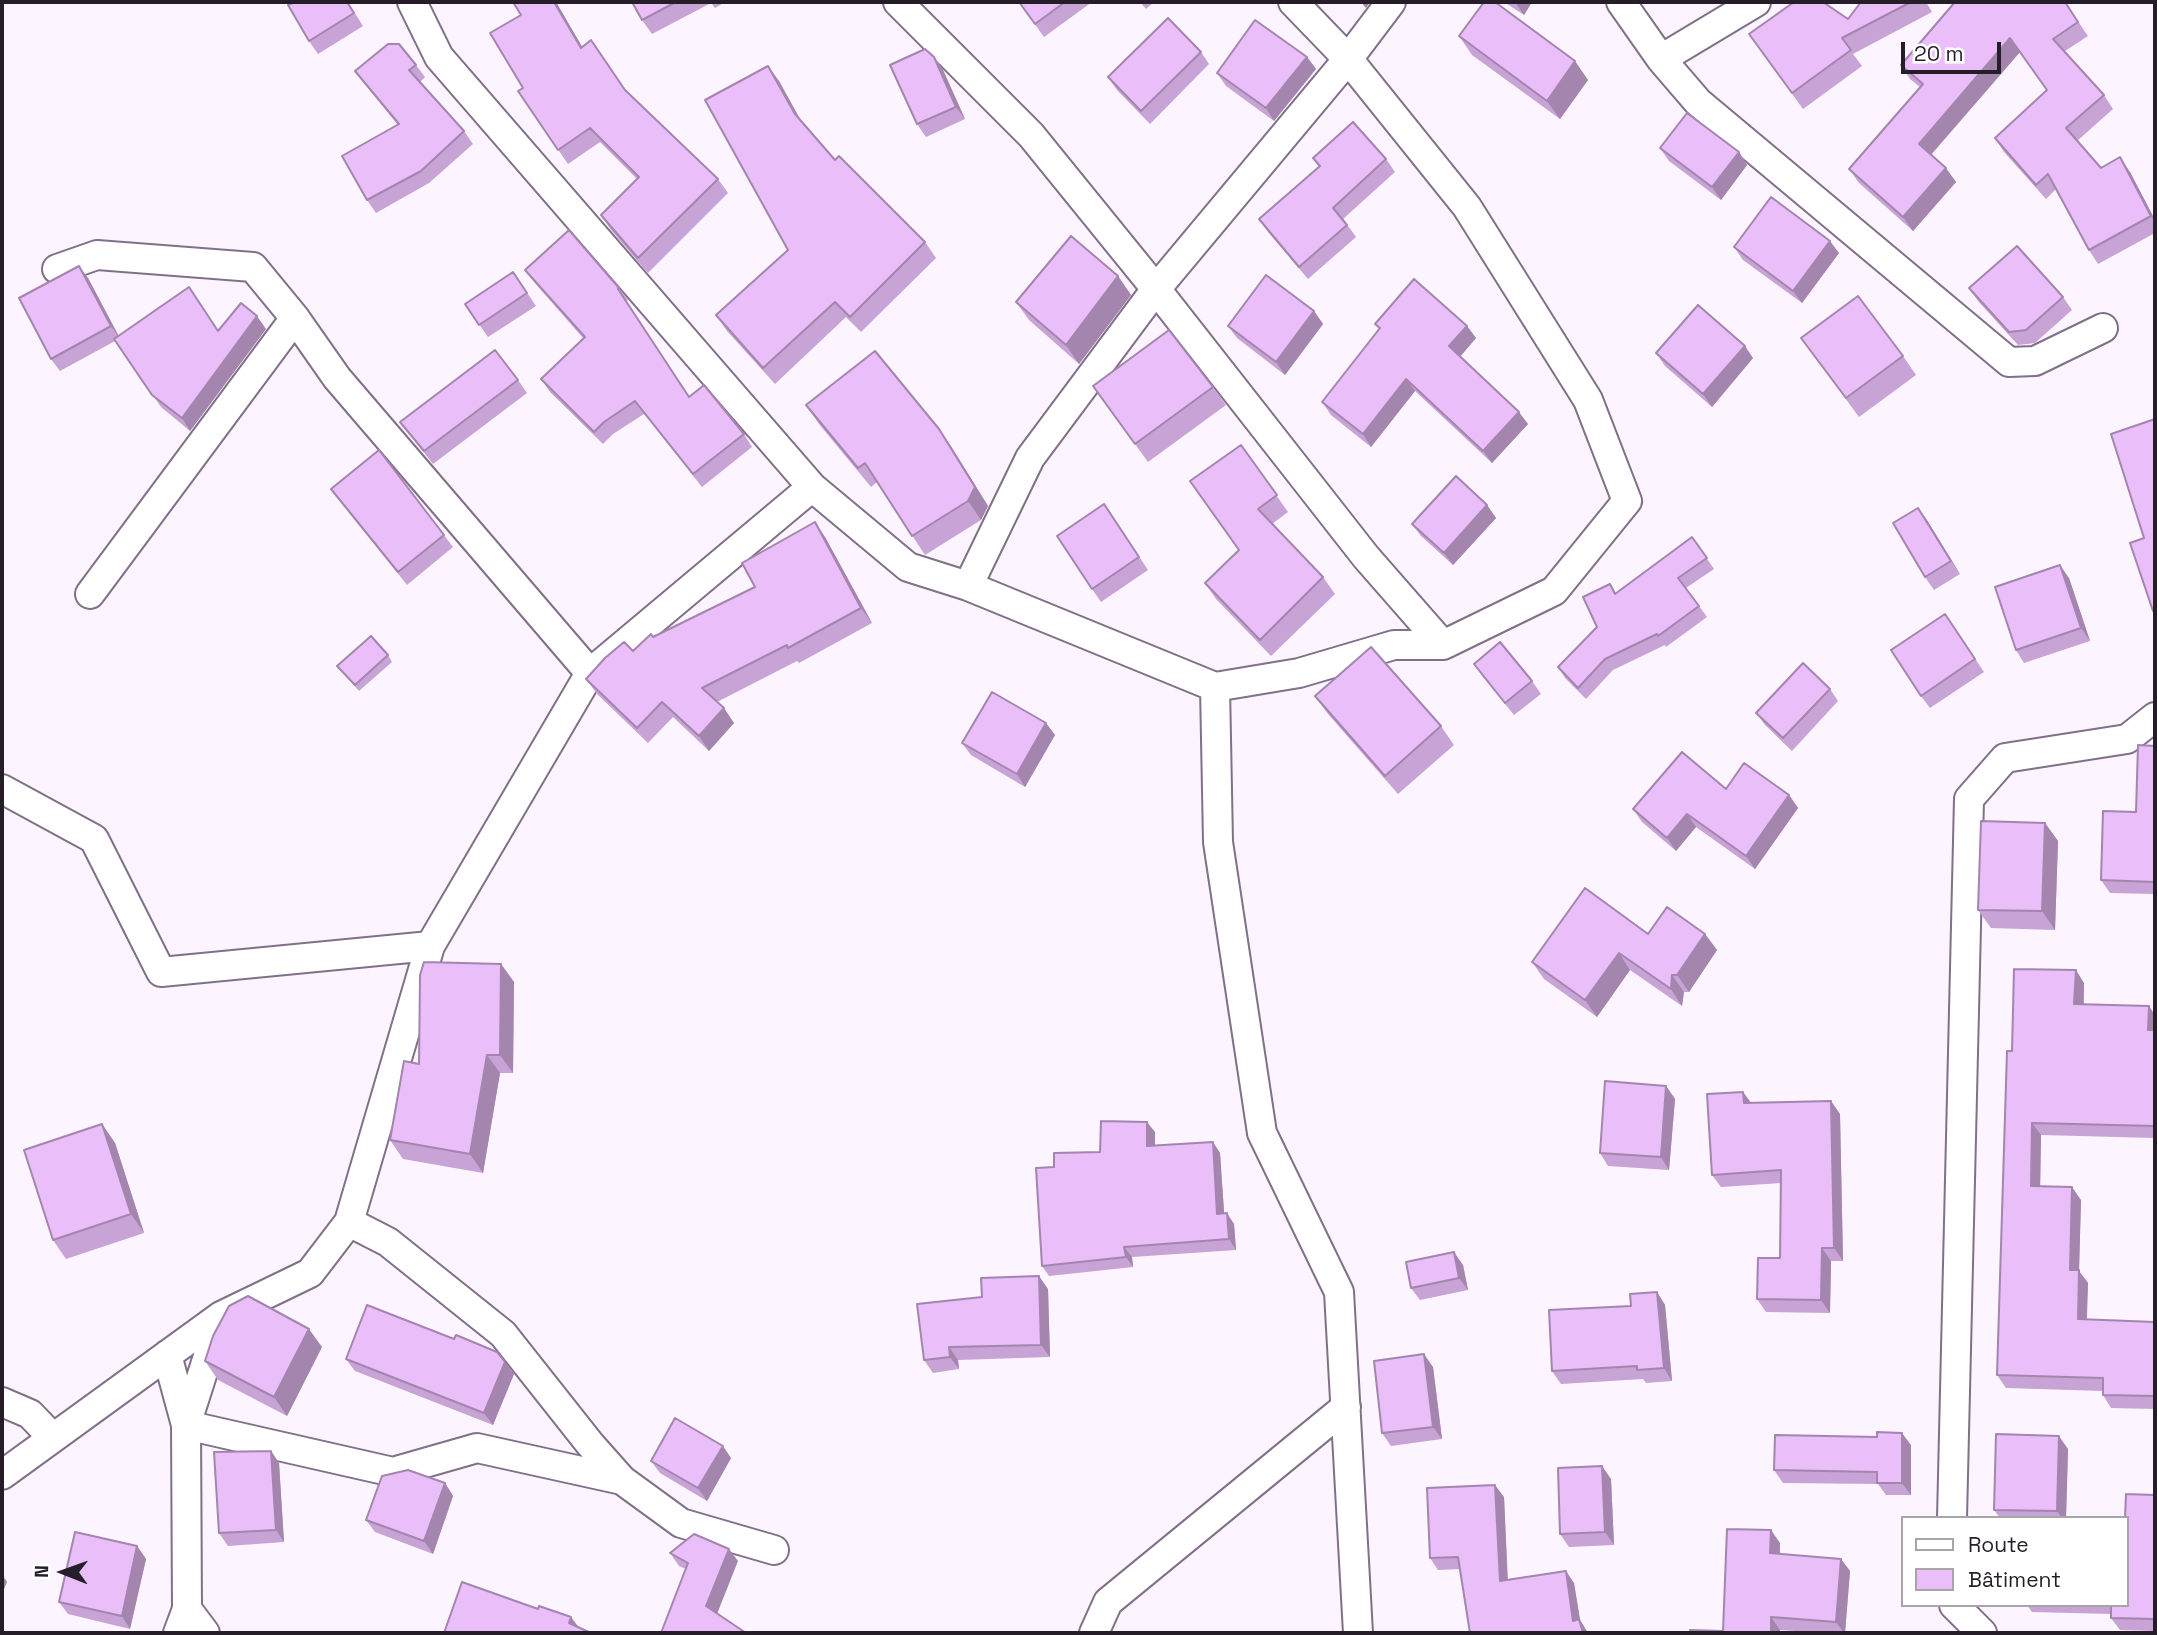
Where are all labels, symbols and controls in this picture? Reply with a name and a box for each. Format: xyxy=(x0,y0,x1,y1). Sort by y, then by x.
scale bar xyxy=(1905,28,2005,72)
text: 20 m xyxy=(1914,40,1964,67)
legend xyxy=(1902,1516,2129,1607)
text: Route xyxy=(1968,1531,2029,1558)
north arrow xyxy=(28,1537,98,1607)
text: N xyxy=(29,1565,54,1578)
text: Bâtiment xyxy=(1968,1566,2061,1593)

